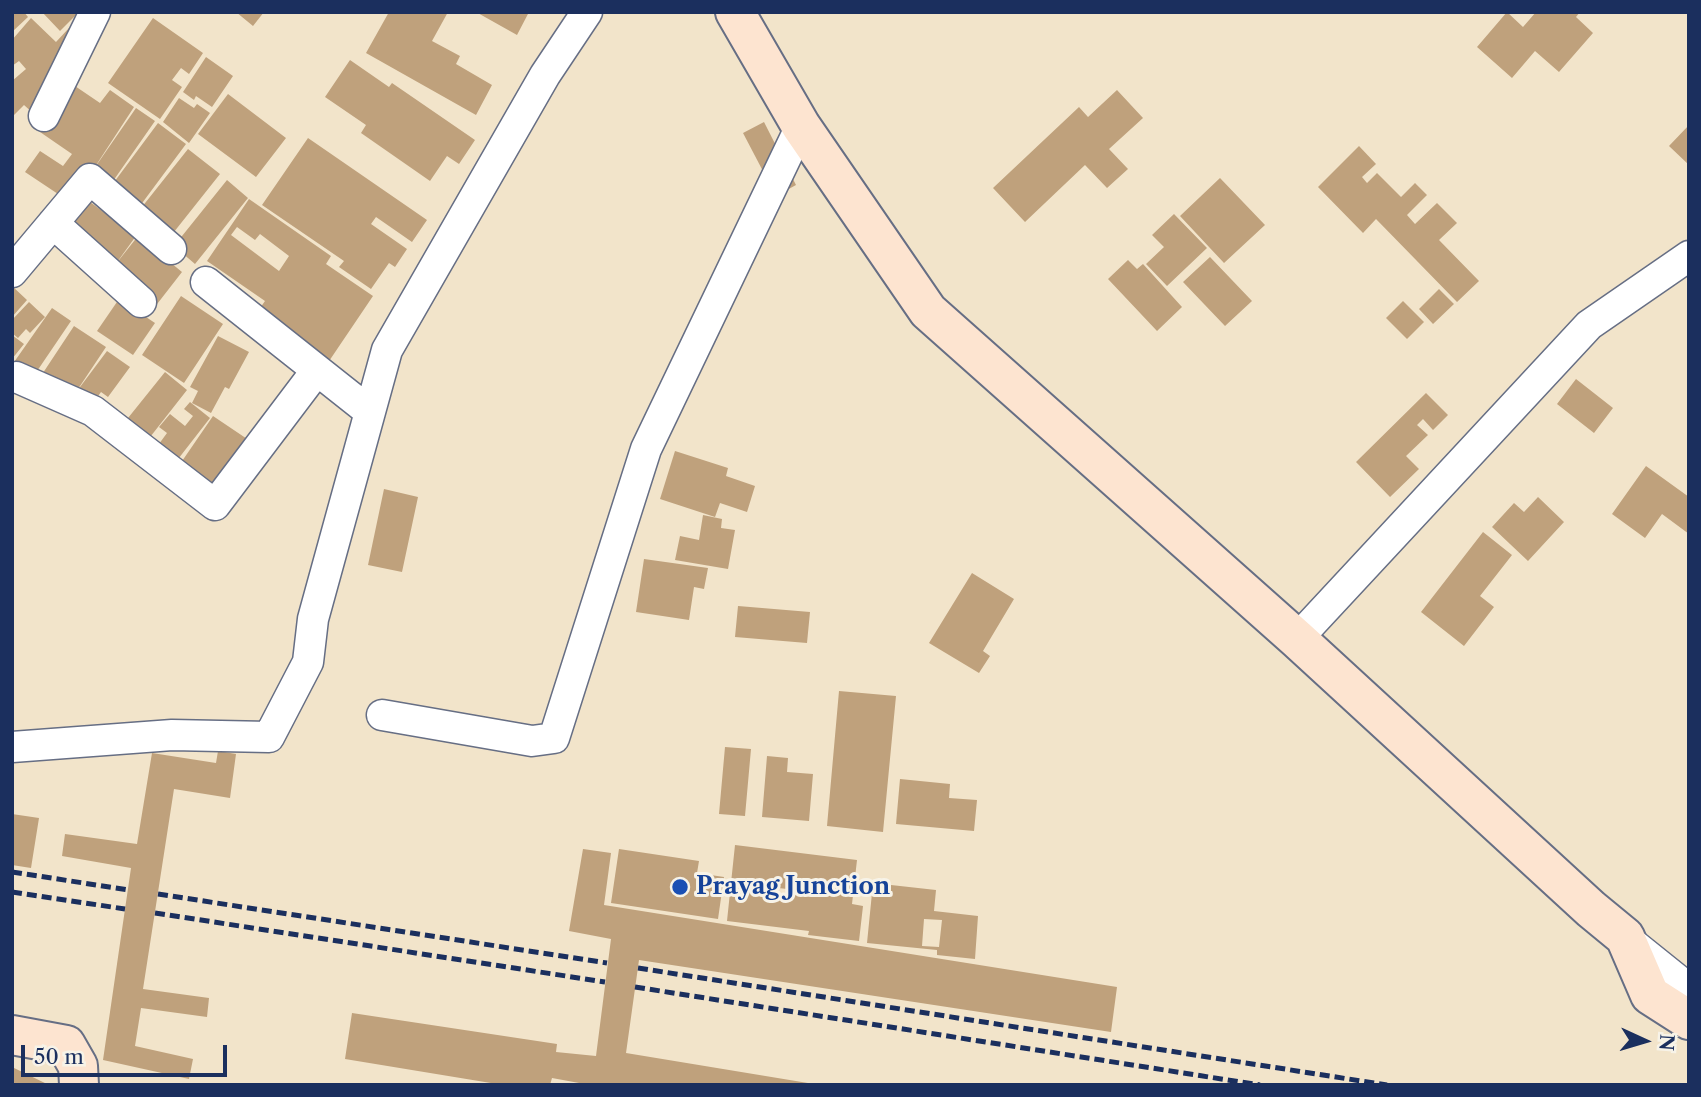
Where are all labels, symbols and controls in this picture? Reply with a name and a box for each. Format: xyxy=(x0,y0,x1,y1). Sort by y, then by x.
place label: Prayag Junction xyxy=(696,873,890,901)
marker: Prayag Junction xyxy=(670,877,690,897)
north arrow xyxy=(1610,1006,1680,1076)
scale bar xyxy=(24,1030,231,1074)
text: N xyxy=(1654,1033,1678,1052)
text: 50 m xyxy=(34,1044,84,1069)

